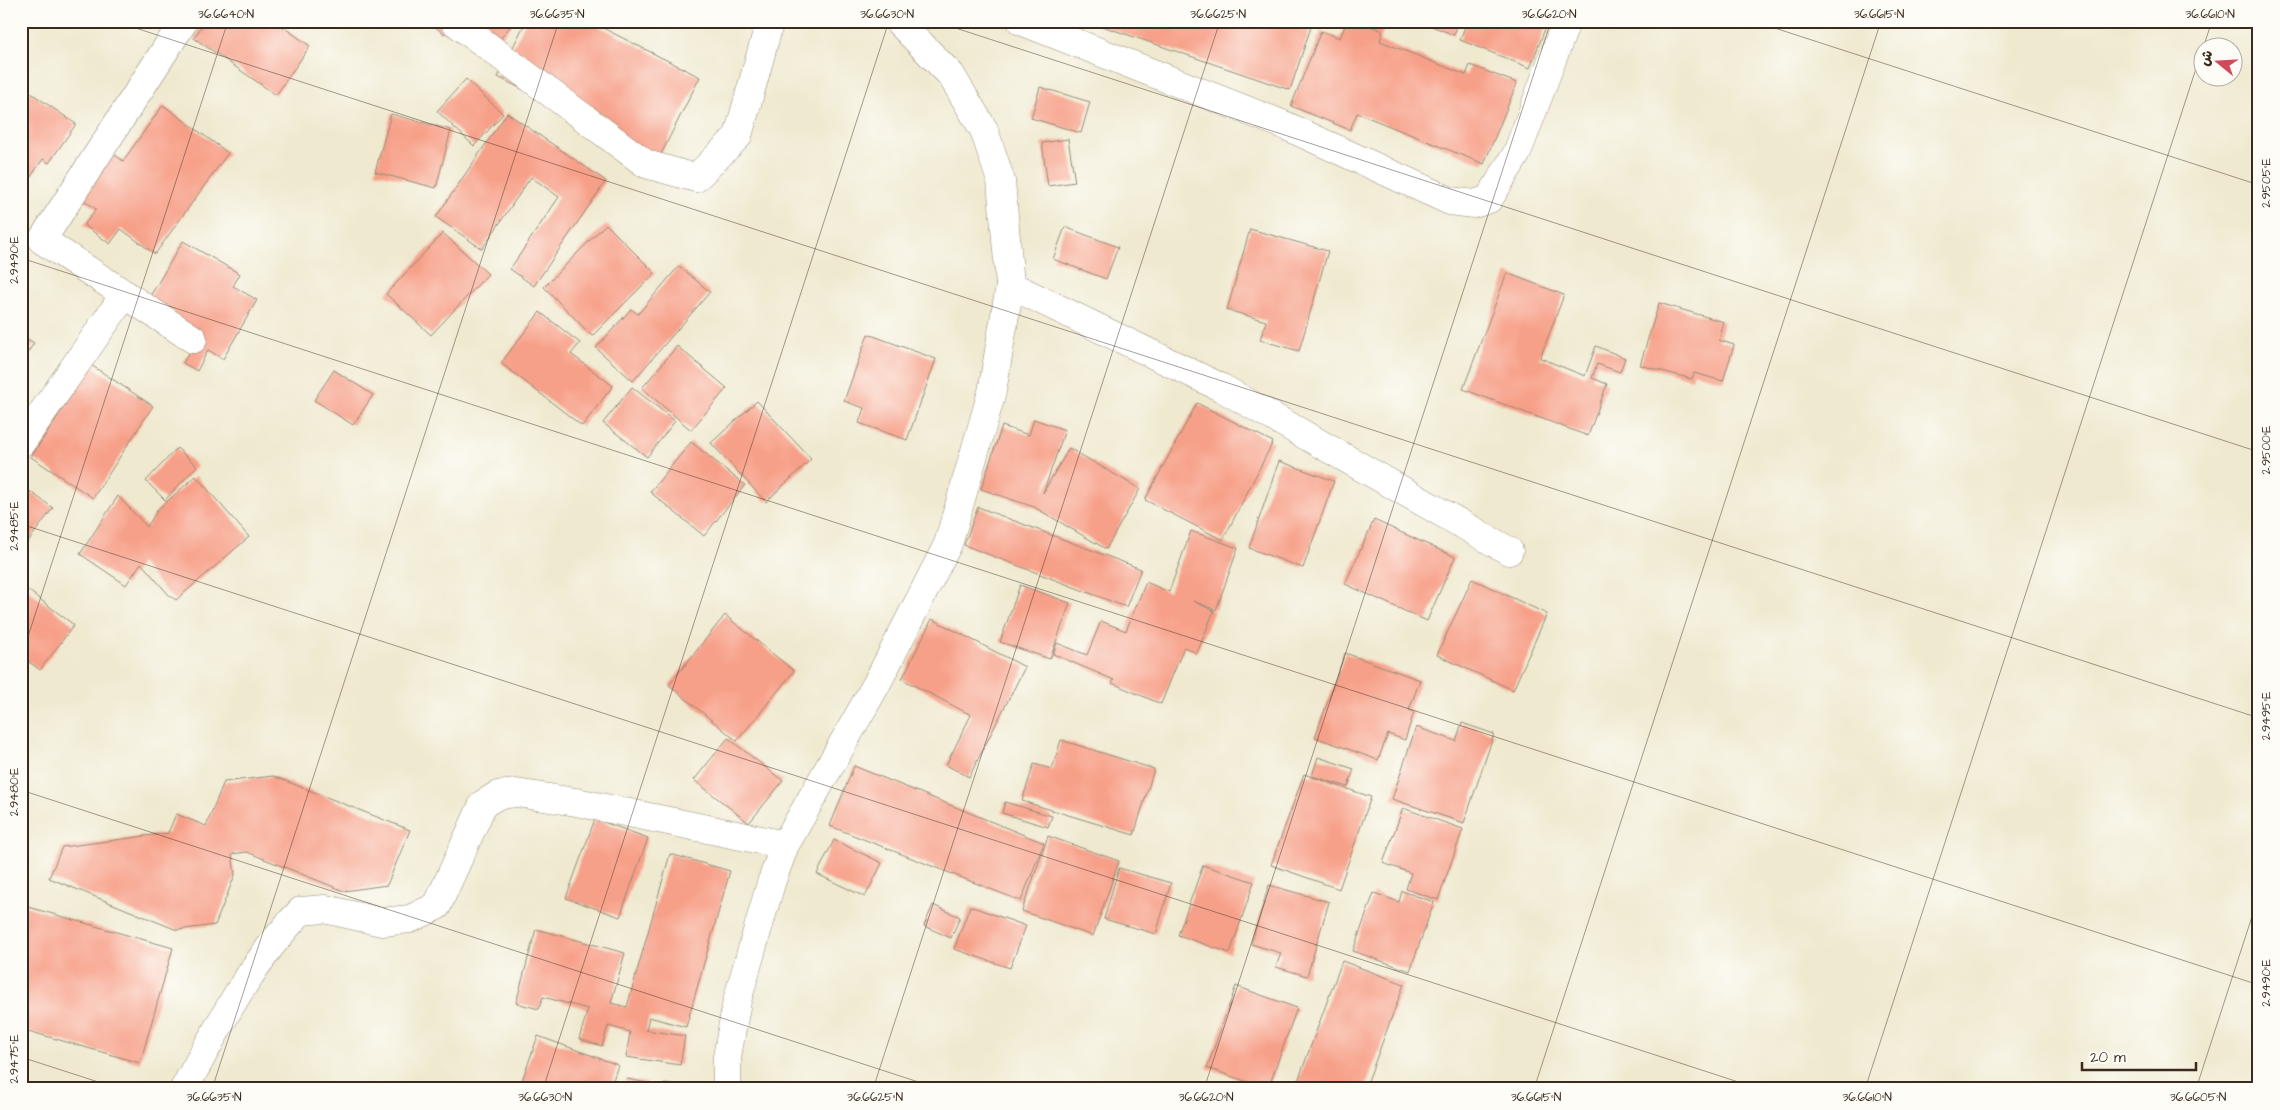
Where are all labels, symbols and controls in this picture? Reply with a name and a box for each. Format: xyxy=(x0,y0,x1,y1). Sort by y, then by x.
text: 36.6640°N xyxy=(198,6,255,23)
text: 36.6635°N xyxy=(529,6,585,23)
text: 36.6630°N xyxy=(860,6,915,23)
text: 36.6625°N xyxy=(1190,6,1246,23)
text: 36.6620°N xyxy=(1522,6,1577,23)
text: 36.6615°N xyxy=(1854,6,1905,23)
text: 36.6610°N xyxy=(2185,6,2235,23)
north arrow xyxy=(2192,38,2242,88)
text: ش xyxy=(2195,48,2218,69)
text: 2.9505°E xyxy=(2258,158,2275,208)
text: 2.9490°E xyxy=(6,236,23,284)
text: 2.9500°E xyxy=(2258,426,2275,474)
text: 2.9485°E xyxy=(6,501,23,551)
text: 2.9495°E xyxy=(2258,692,2275,740)
text: 2.9480°E xyxy=(6,768,23,816)
text: 2.9490°E xyxy=(2258,959,2275,1007)
text: 2.9475°E xyxy=(6,1034,23,1084)
scale bar xyxy=(2082,1040,2196,1072)
text: 20 m xyxy=(2090,1047,2126,1068)
text: 36.6635°N xyxy=(186,1089,242,1106)
text: 36.6630°N xyxy=(518,1089,573,1106)
text: 36.6625°N xyxy=(847,1089,903,1106)
text: 36.6620°N xyxy=(1179,1089,1234,1106)
text: 36.6615°N xyxy=(1511,1089,1562,1106)
text: 36.6610°N xyxy=(1842,1089,1892,1106)
text: 36.6605°N xyxy=(2170,1089,2227,1106)

